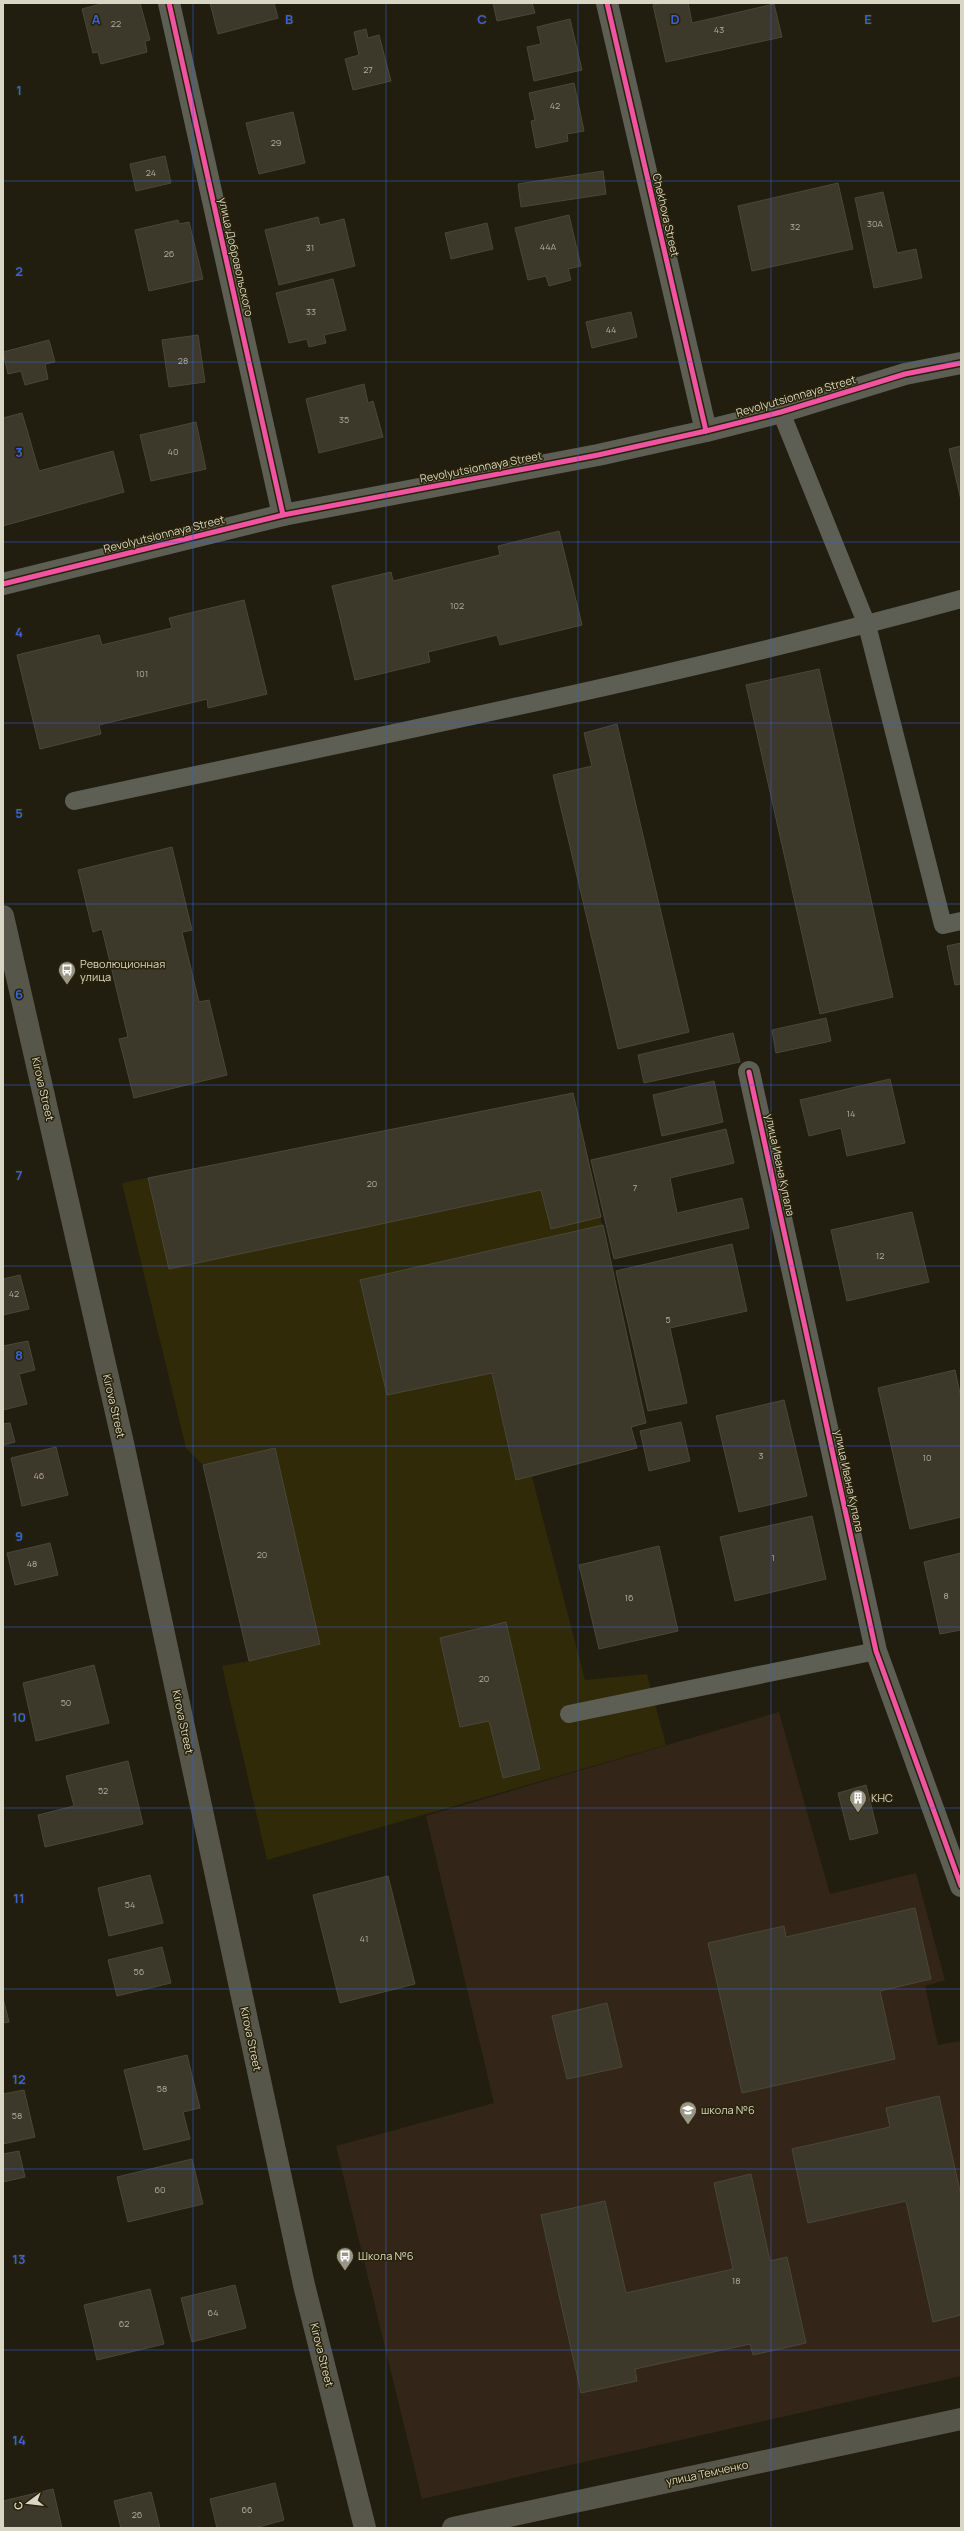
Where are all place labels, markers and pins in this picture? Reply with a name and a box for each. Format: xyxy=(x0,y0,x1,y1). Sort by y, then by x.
place label: Революционная улица xyxy=(80,956,165,984)
bus stop icon: Революционная улица xyxy=(57,960,77,985)
building icon: КНС xyxy=(848,1788,868,1813)
place label: КНС xyxy=(871,1790,893,1805)
school or university icon: школа №6 xyxy=(678,2100,698,2125)
place label: школа №6 xyxy=(701,2102,755,2117)
bus stop icon: Школа №6 xyxy=(335,2246,355,2271)
place label: Школа №6 xyxy=(358,2248,414,2263)

